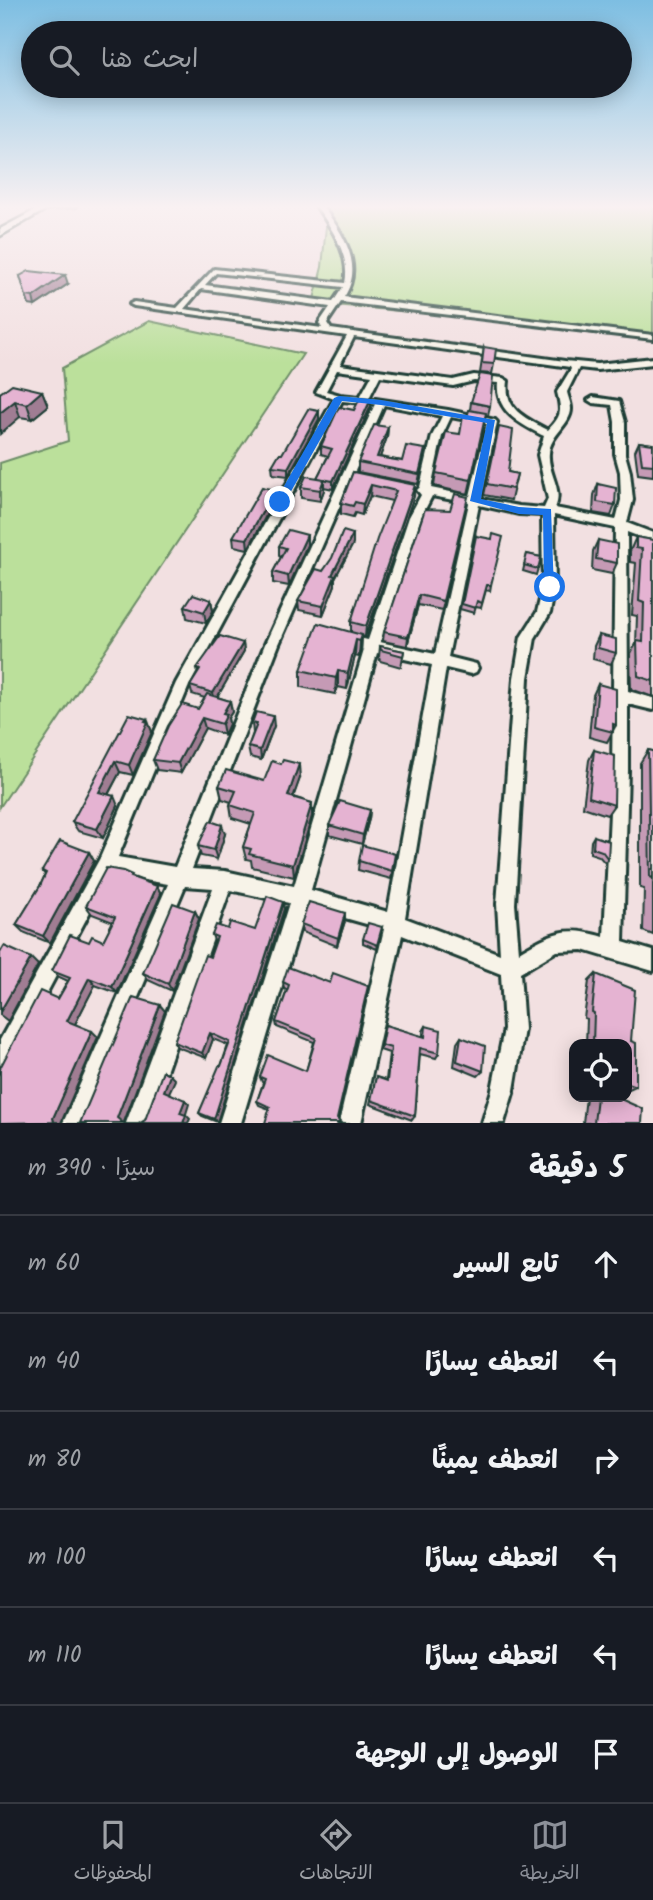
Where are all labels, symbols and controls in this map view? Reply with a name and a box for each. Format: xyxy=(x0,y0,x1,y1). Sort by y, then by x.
search box xyxy=(21,21,632,98)
text: ابحث هنا xyxy=(101,39,198,81)
icon: search xyxy=(45,41,83,79)
route end xyxy=(264,486,295,517)
route start xyxy=(534,571,565,602)
map controls xyxy=(569,1039,632,1102)
button: locate xyxy=(569,1039,632,1102)
text: 5 دقيقة xyxy=(529,1145,625,1193)
text: سيرًا · 390 m xyxy=(28,1151,155,1187)
text: تابع السير xyxy=(455,1244,558,1286)
icon: ahead xyxy=(587,1245,625,1283)
text: 60 m xyxy=(28,1246,80,1282)
text: انعطف يسارًا xyxy=(425,1342,558,1384)
icon: left xyxy=(587,1343,625,1381)
text: 40 m xyxy=(28,1344,80,1380)
text: انعطف يمينًا xyxy=(432,1440,558,1482)
icon: right xyxy=(587,1441,625,1479)
text: 80 m xyxy=(28,1442,81,1478)
text: انعطف يسارًا xyxy=(425,1538,558,1580)
icon: left xyxy=(587,1539,625,1577)
text: 100 m xyxy=(28,1540,86,1576)
text: انعطف يسارًا xyxy=(425,1636,558,1678)
icon: left xyxy=(587,1637,625,1675)
text: 110 m xyxy=(28,1638,82,1674)
text: الوصول إلى الوجهة xyxy=(355,1734,558,1776)
icon: arrive xyxy=(587,1735,625,1773)
tab: المحفوظات xyxy=(74,1816,152,1889)
tab: الاتجاهات xyxy=(299,1816,373,1889)
tab: الخريطة xyxy=(520,1816,579,1889)

